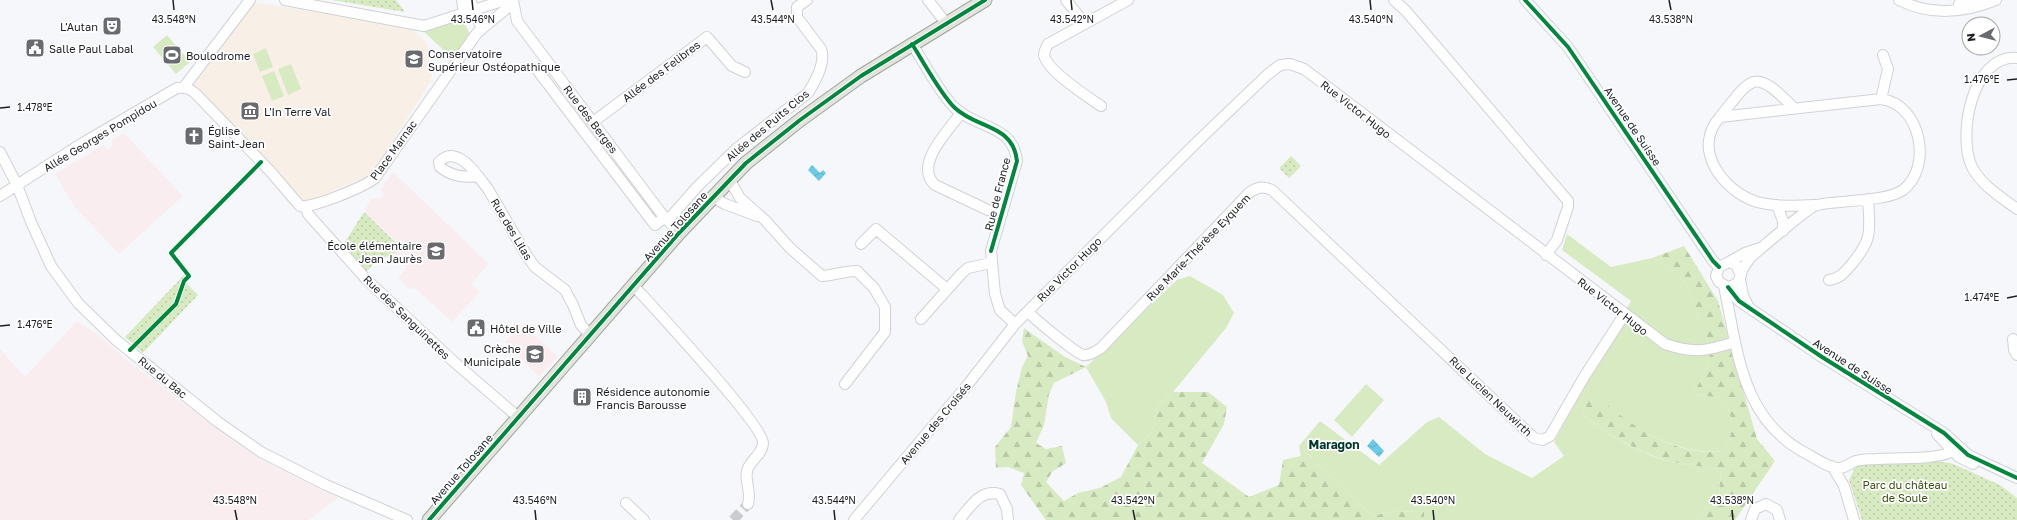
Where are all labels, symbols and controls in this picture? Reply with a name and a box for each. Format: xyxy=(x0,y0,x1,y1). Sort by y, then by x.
text: 43.548°N xyxy=(152,13,196,25)
text: 43.546°N xyxy=(451,13,495,25)
text: 43.544°N xyxy=(751,13,795,25)
text: 43.542°N xyxy=(1050,13,1094,25)
text: 43.540°N xyxy=(1349,13,1393,25)
text: 43.538°N xyxy=(1649,13,1693,25)
theatre icon: L'Autan xyxy=(101,15,123,37)
north arrow xyxy=(1961,16,2001,56)
place label: L'Autan xyxy=(60,20,98,33)
text: N xyxy=(1964,32,1978,42)
public building icon: Salle Paul Labal xyxy=(24,37,46,59)
street label: Allée des Felibres xyxy=(620,37,702,104)
place label: Salle Paul Labal xyxy=(49,42,134,55)
sports icon: Boulodrome xyxy=(161,44,183,66)
place label: Conservatoire Supérieur Ostéopathique xyxy=(428,47,560,73)
school or university icon: Conservatoire Supérieur Ostéopathique xyxy=(403,48,425,70)
place label: Boulodrome xyxy=(186,49,250,62)
text: 1.476°E xyxy=(1964,73,2000,85)
street label: Rue Victor Hugo xyxy=(1318,77,1394,141)
street label: Rue des Berges xyxy=(561,82,621,156)
street label: Avenue de Suisse xyxy=(1602,84,1664,168)
street label: Allée des Puits Clos xyxy=(723,86,811,164)
street label: Allée Georges Pompidou xyxy=(41,96,159,174)
museum icon: L'In Terre Val xyxy=(239,100,261,122)
text: 1.478°E xyxy=(17,101,53,113)
place label: L'In Terre Val xyxy=(264,105,331,118)
street label: Place Marnac xyxy=(367,117,419,183)
place label: Église Saint-Jean xyxy=(208,124,265,150)
church icon: Église Saint-Jean xyxy=(183,125,205,147)
street label: Rue de France xyxy=(982,156,1012,232)
street label: Avenue Tolosane xyxy=(640,188,710,264)
street label: Rue Marie-Thérèse Eyquem xyxy=(1143,191,1253,303)
street label: Rue des Lilas xyxy=(489,196,536,262)
street label: Rue Victor Hugo xyxy=(1034,234,1104,304)
place label: École élémentaire Jean Jaurès xyxy=(327,239,422,265)
school or university icon: École élémentaire Jean Jaurès xyxy=(425,240,447,262)
street label: Rue des Sanguinettes xyxy=(361,272,453,362)
street label: Rue Victor Hugo xyxy=(1575,274,1651,338)
text: 1.474°E xyxy=(1965,291,1999,303)
public building icon: Hôtel de Ville xyxy=(465,317,487,339)
text: 1.476°E xyxy=(17,318,53,330)
place label: Hôtel de Ville xyxy=(490,322,562,335)
street label: Avenue de Suisse xyxy=(1811,335,1895,397)
place label: Crèche Municipale xyxy=(463,342,521,368)
school or university icon: Crèche Municipale xyxy=(524,343,546,365)
street label: Rue du Bac xyxy=(136,353,190,401)
street label: Rue Lucien Neuwirth xyxy=(1447,353,1535,439)
street label: Avenue des Croisés xyxy=(897,379,973,466)
place label: Résidence autonomie Francis Barousse xyxy=(596,385,710,411)
building icon: Résidence autonomie Francis Barousse xyxy=(571,386,593,408)
street label: Avenue Tolosane xyxy=(427,431,495,507)
district label: Maragon xyxy=(1309,437,1359,452)
park label: Parc du château de Soule xyxy=(1863,478,1947,504)
text: 43.548°N xyxy=(213,494,257,506)
text: 43.546°N xyxy=(513,494,557,506)
text: 43.544°N xyxy=(812,494,856,506)
text: 43.542°N xyxy=(1111,494,1155,506)
text: 43.540°N xyxy=(1411,494,1455,506)
text: 43.538°N xyxy=(1710,494,1754,506)

